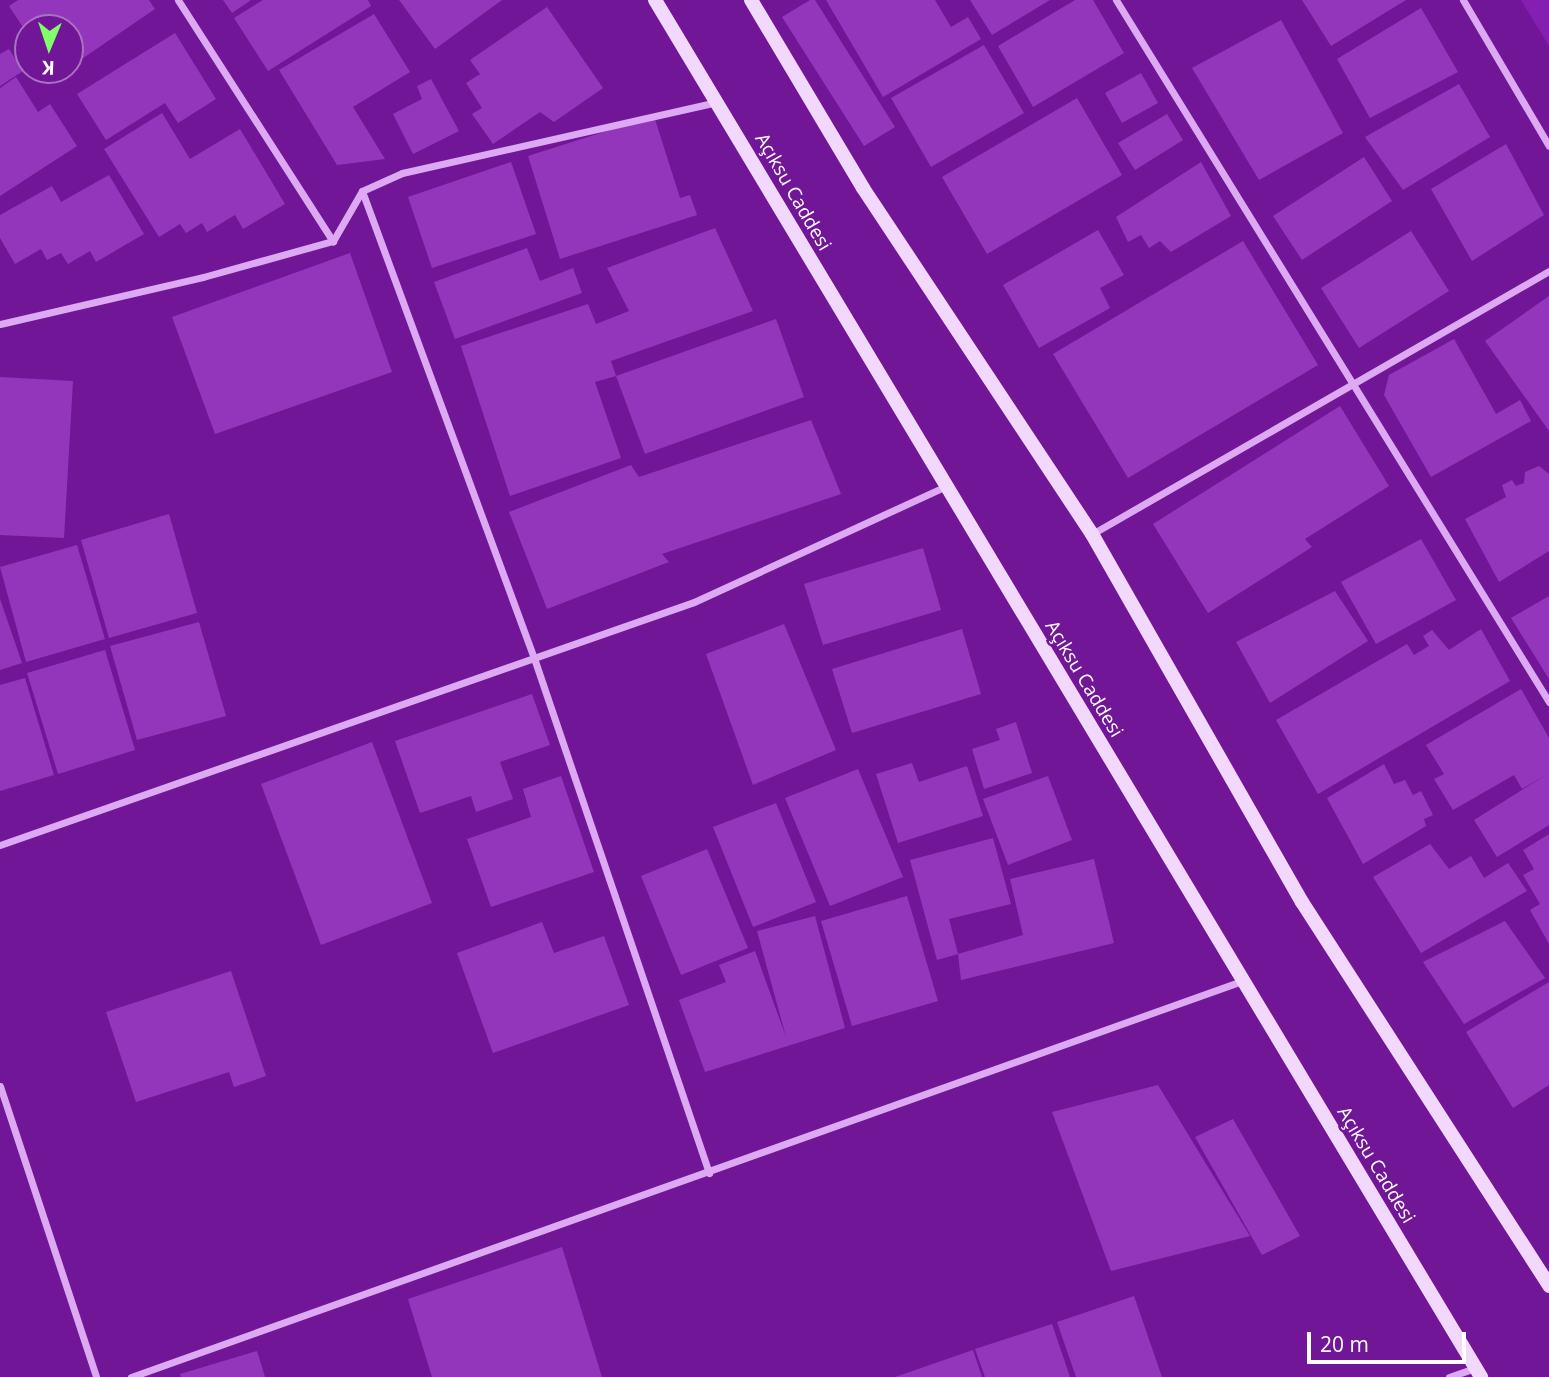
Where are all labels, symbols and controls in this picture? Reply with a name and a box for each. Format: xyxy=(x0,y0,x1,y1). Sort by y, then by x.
north arrow xyxy=(14,14,84,84)
text: K xyxy=(42,55,55,81)
street label: Açıksu Caddesi xyxy=(750,129,836,255)
street label: Açıksu Caddesi xyxy=(1040,617,1128,741)
street label: Açıksu Caddesi xyxy=(1332,1103,1420,1227)
scale bar xyxy=(1311,1318,1470,1362)
text: 20 m xyxy=(1320,1330,1369,1358)

